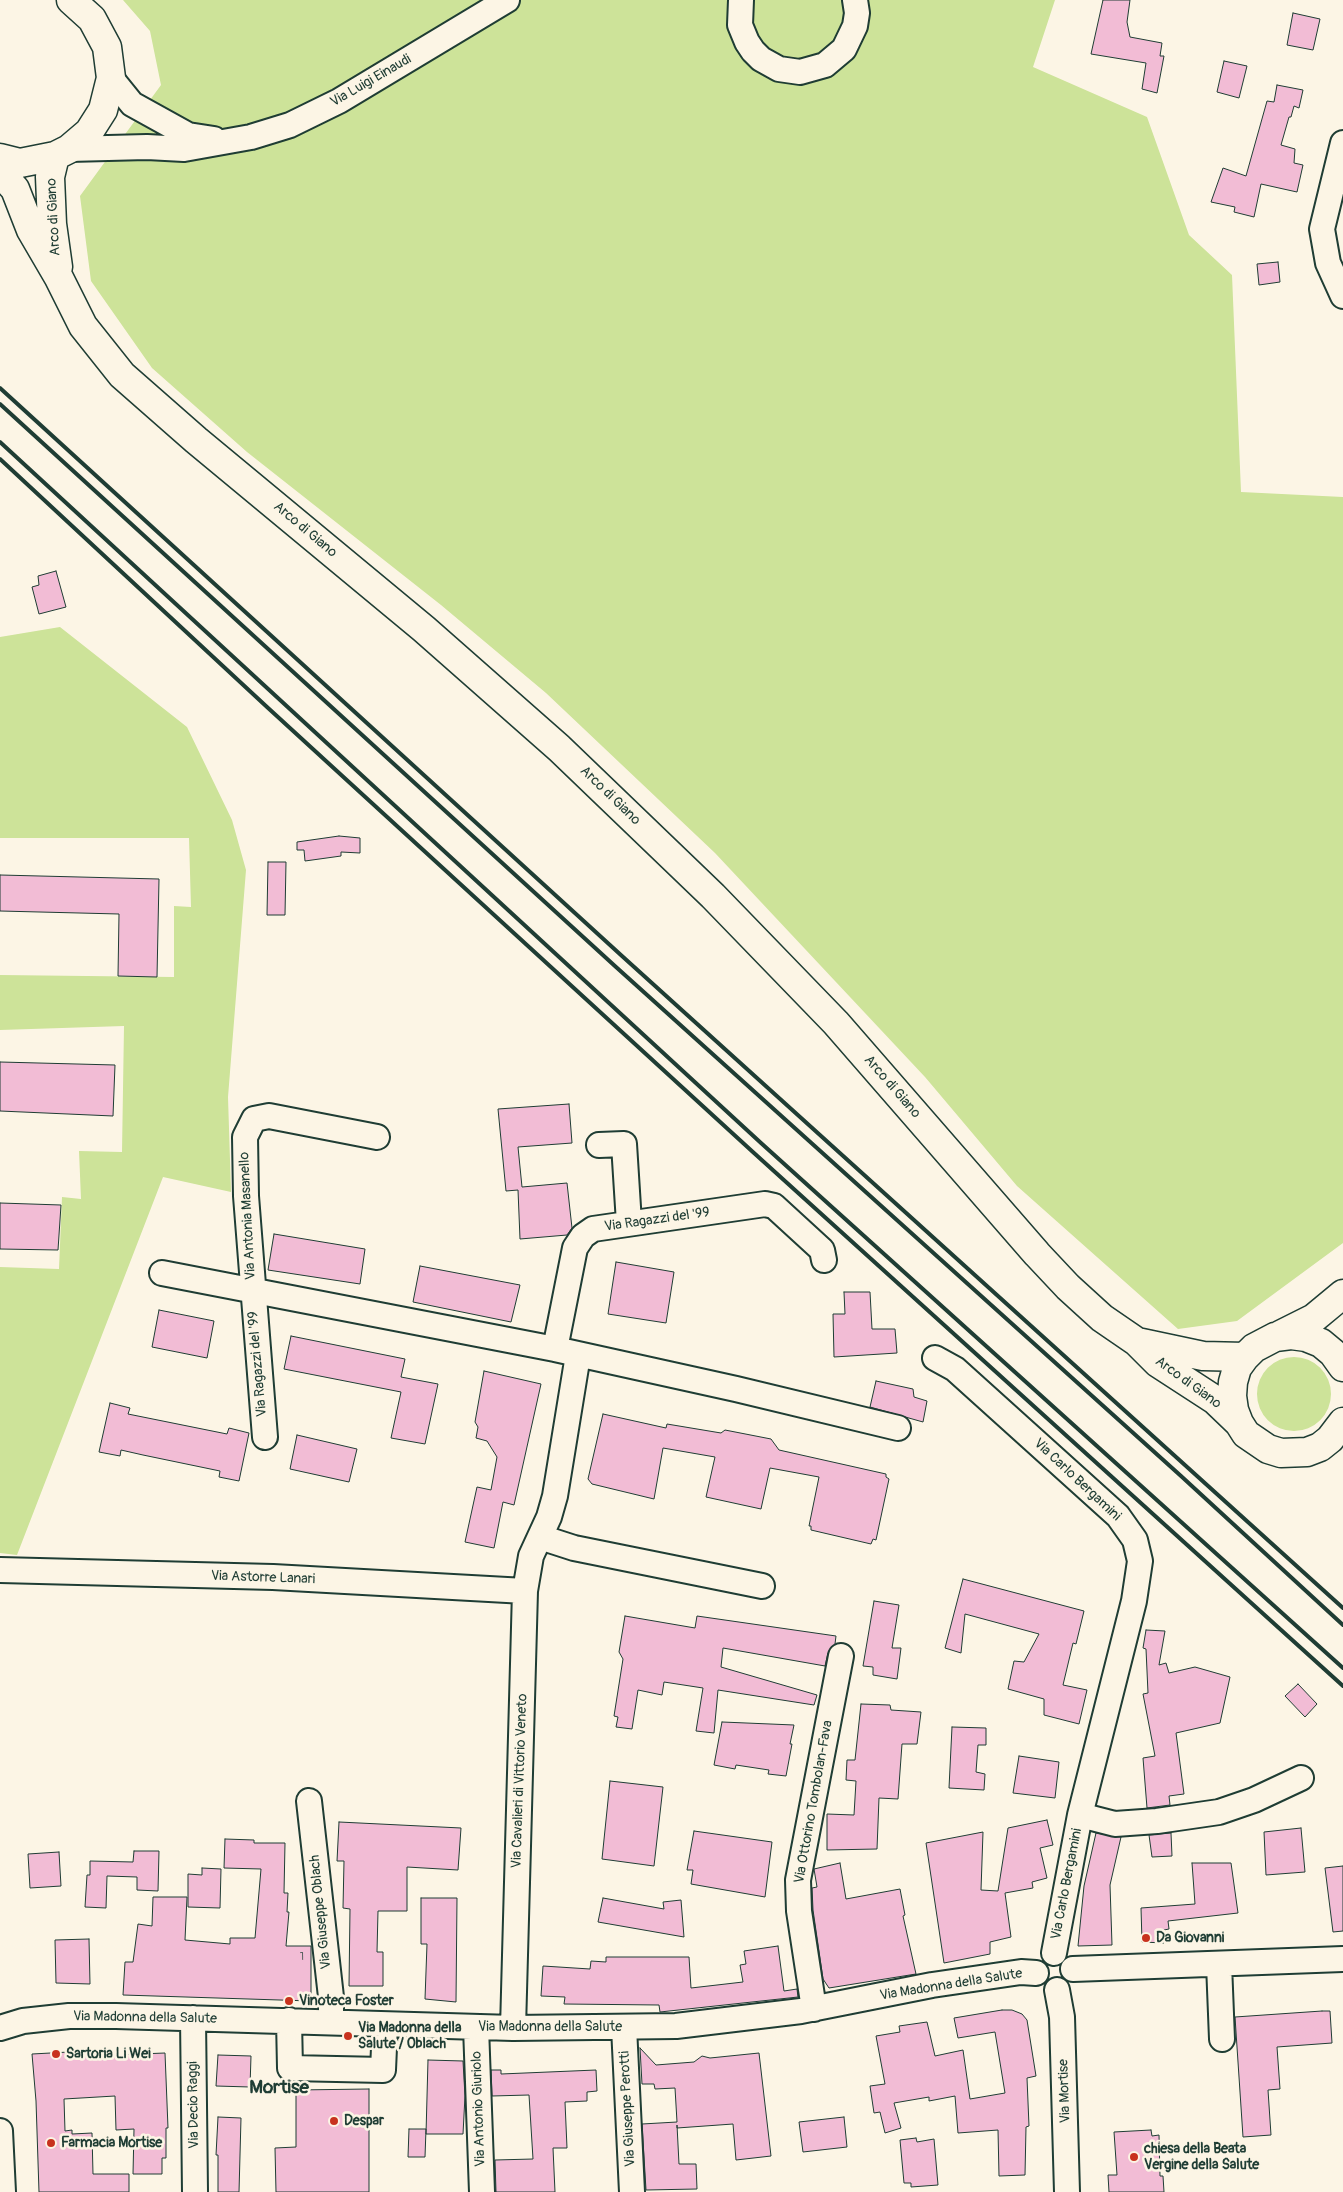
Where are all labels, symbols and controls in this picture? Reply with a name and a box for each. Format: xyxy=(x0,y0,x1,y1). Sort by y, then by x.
street label: Via Luigi Einaudi xyxy=(328,51,414,111)
street label: Arco di Giano xyxy=(44,178,64,256)
street label: Arco di Giano xyxy=(270,499,340,561)
street label: Arco di Giano xyxy=(576,763,644,829)
street label: Arco di Giano xyxy=(860,1052,924,1122)
street label: Via Antonia Masanello xyxy=(236,1152,260,1280)
street label: Via Ragazzi del '99 xyxy=(603,1204,711,1236)
street label: Via Ragazzi del '99 xyxy=(245,1310,271,1418)
street label: Arco di Giano xyxy=(1152,1353,1224,1413)
street label: Via Carlo Bergamini xyxy=(1030,1435,1124,1525)
street label: Via Astorre Lanari xyxy=(210,1568,316,1588)
street label: Via Cavalieri di Vittorio Veneto xyxy=(509,1693,531,1869)
street label: Via Ottorino Tombolan-Fava xyxy=(791,1719,837,1885)
street label: Via Carlo Bergamini xyxy=(1048,1827,1086,1941)
street label: Via Giuseppe Oblach xyxy=(307,1854,335,1970)
place label: Da Giovanni xyxy=(1156,1930,1224,1946)
marker: Da Giovanni xyxy=(1140,1932,1152,1944)
house number: 1 xyxy=(300,1950,304,1964)
street label: Via Madonna della Salute xyxy=(879,1965,1023,2005)
place label: Vinoteca Foster xyxy=(299,1993,394,2009)
marker: Vinoteca Foster xyxy=(283,1995,295,2007)
street label: Via Madonna della Salute xyxy=(73,2008,217,2028)
street label: Via Madonna della Salute xyxy=(478,2019,622,2035)
place label: Via Madonna della Salute / Oblach xyxy=(358,2020,461,2052)
marker: Via Madonna della Salute / Oblach xyxy=(342,2030,354,2042)
place label: Sartoria Li Wei xyxy=(66,2046,151,2062)
marker: Sartoria Li Wei xyxy=(50,2048,62,2060)
street label: Via Antonio Giuriolo xyxy=(469,2051,489,2167)
street label: Via Giuseppe Perotti xyxy=(617,2051,639,2167)
street label: Via Mortise xyxy=(1055,2059,1075,2123)
street label: Via Decio Raggi xyxy=(185,2061,203,2149)
district label: Mortise xyxy=(249,2077,309,2099)
place label: Despar xyxy=(344,2113,384,2129)
marker: Despar xyxy=(328,2115,340,2127)
place label: Farmacia Mortise xyxy=(61,2135,162,2151)
marker: Farmacia Mortise xyxy=(45,2137,57,2149)
place label: chiesa della Beata Vergine della Salute xyxy=(1144,2141,1259,2174)
marker: chiesa della Beata Vergine della Salute xyxy=(1128,2151,1140,2163)

